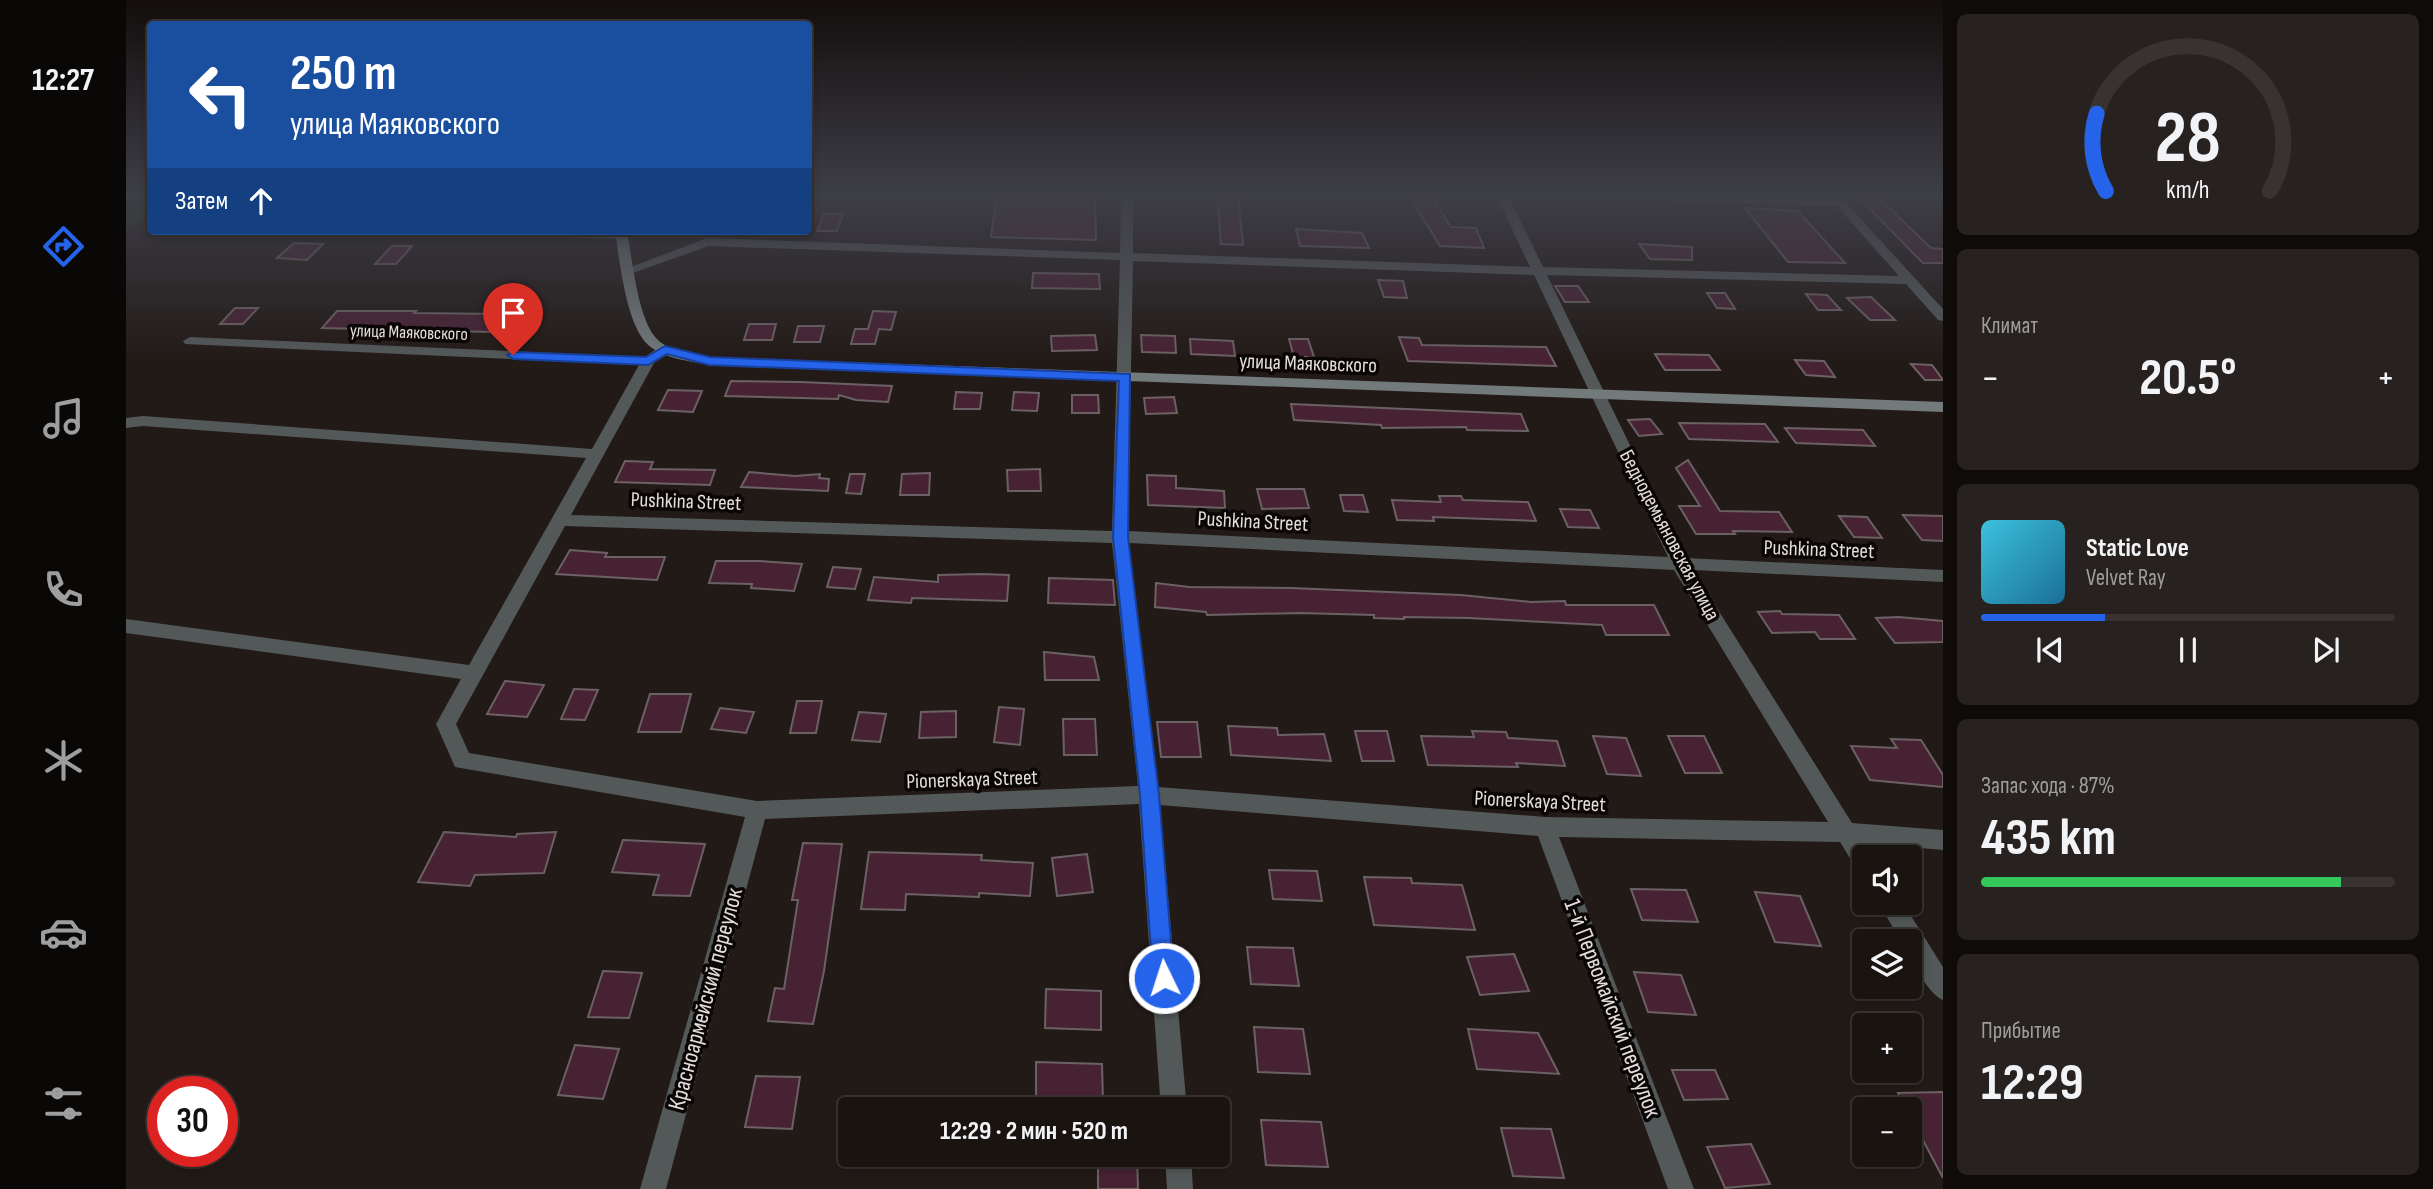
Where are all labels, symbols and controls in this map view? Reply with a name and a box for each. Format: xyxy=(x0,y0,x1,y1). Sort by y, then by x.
text: 250 m xyxy=(290,45,396,104)
icon: left xyxy=(175,49,266,140)
text: 12:27 xyxy=(32,61,94,100)
text: 28 xyxy=(2155,95,2221,183)
text: улица Маяковского xyxy=(290,105,500,144)
text: km/h xyxy=(2166,174,2210,205)
icon: ahead xyxy=(242,182,280,220)
text: Затем xyxy=(175,186,228,217)
icon: directions xyxy=(39,222,88,271)
pin xyxy=(483,283,543,355)
icon: arrive xyxy=(494,294,532,332)
text: Климат xyxy=(1981,312,2038,340)
street label: улица Маяковского xyxy=(350,320,468,345)
text: 20.5° xyxy=(2139,347,2237,410)
street label: улица Маяковского xyxy=(1239,349,1377,378)
text: − xyxy=(1981,356,2000,401)
text: + xyxy=(2376,356,2395,401)
icon: music xyxy=(39,394,88,443)
street label: Беднодемьяновская улица xyxy=(1614,446,1725,625)
street label: Pushkina Street xyxy=(630,487,742,516)
street label: Pushkina Street xyxy=(1197,506,1309,537)
text: Static Love xyxy=(2086,533,2189,564)
street label: Pushkina Street xyxy=(1763,535,1875,564)
text: Velvet Ray xyxy=(2086,564,2166,592)
icon: phone xyxy=(39,565,88,614)
icon: previous xyxy=(2031,631,2069,669)
icon: pause xyxy=(2169,631,2207,669)
icon: next xyxy=(2307,631,2345,669)
icon: climate xyxy=(39,736,88,785)
street label: Pionerskaya Street xyxy=(906,765,1038,794)
text: Запас хода · 87% xyxy=(1981,772,2115,800)
street label: Pionerskaya Street xyxy=(1474,786,1606,817)
text: 435 km xyxy=(1981,807,2116,870)
map controls xyxy=(1852,845,1922,1167)
button: sound xyxy=(1852,845,1922,915)
street label: Красноармейский переулок xyxy=(662,884,749,1113)
street label: 1-й Первомайский переулок xyxy=(1557,895,1668,1122)
icon: car xyxy=(39,908,88,957)
button: layers xyxy=(1852,929,1922,999)
position arrow xyxy=(1127,941,1201,1015)
button: + xyxy=(1852,1013,1922,1083)
text: Прибытие xyxy=(1981,1017,2061,1045)
text: 12:29 xyxy=(1981,1052,2084,1115)
speed limit sign: 30 xyxy=(147,1076,238,1167)
icon: filters xyxy=(39,1079,88,1128)
button: − xyxy=(1852,1097,1922,1167)
text: 12:29 · 2 мин · 520 m xyxy=(940,1116,1128,1147)

